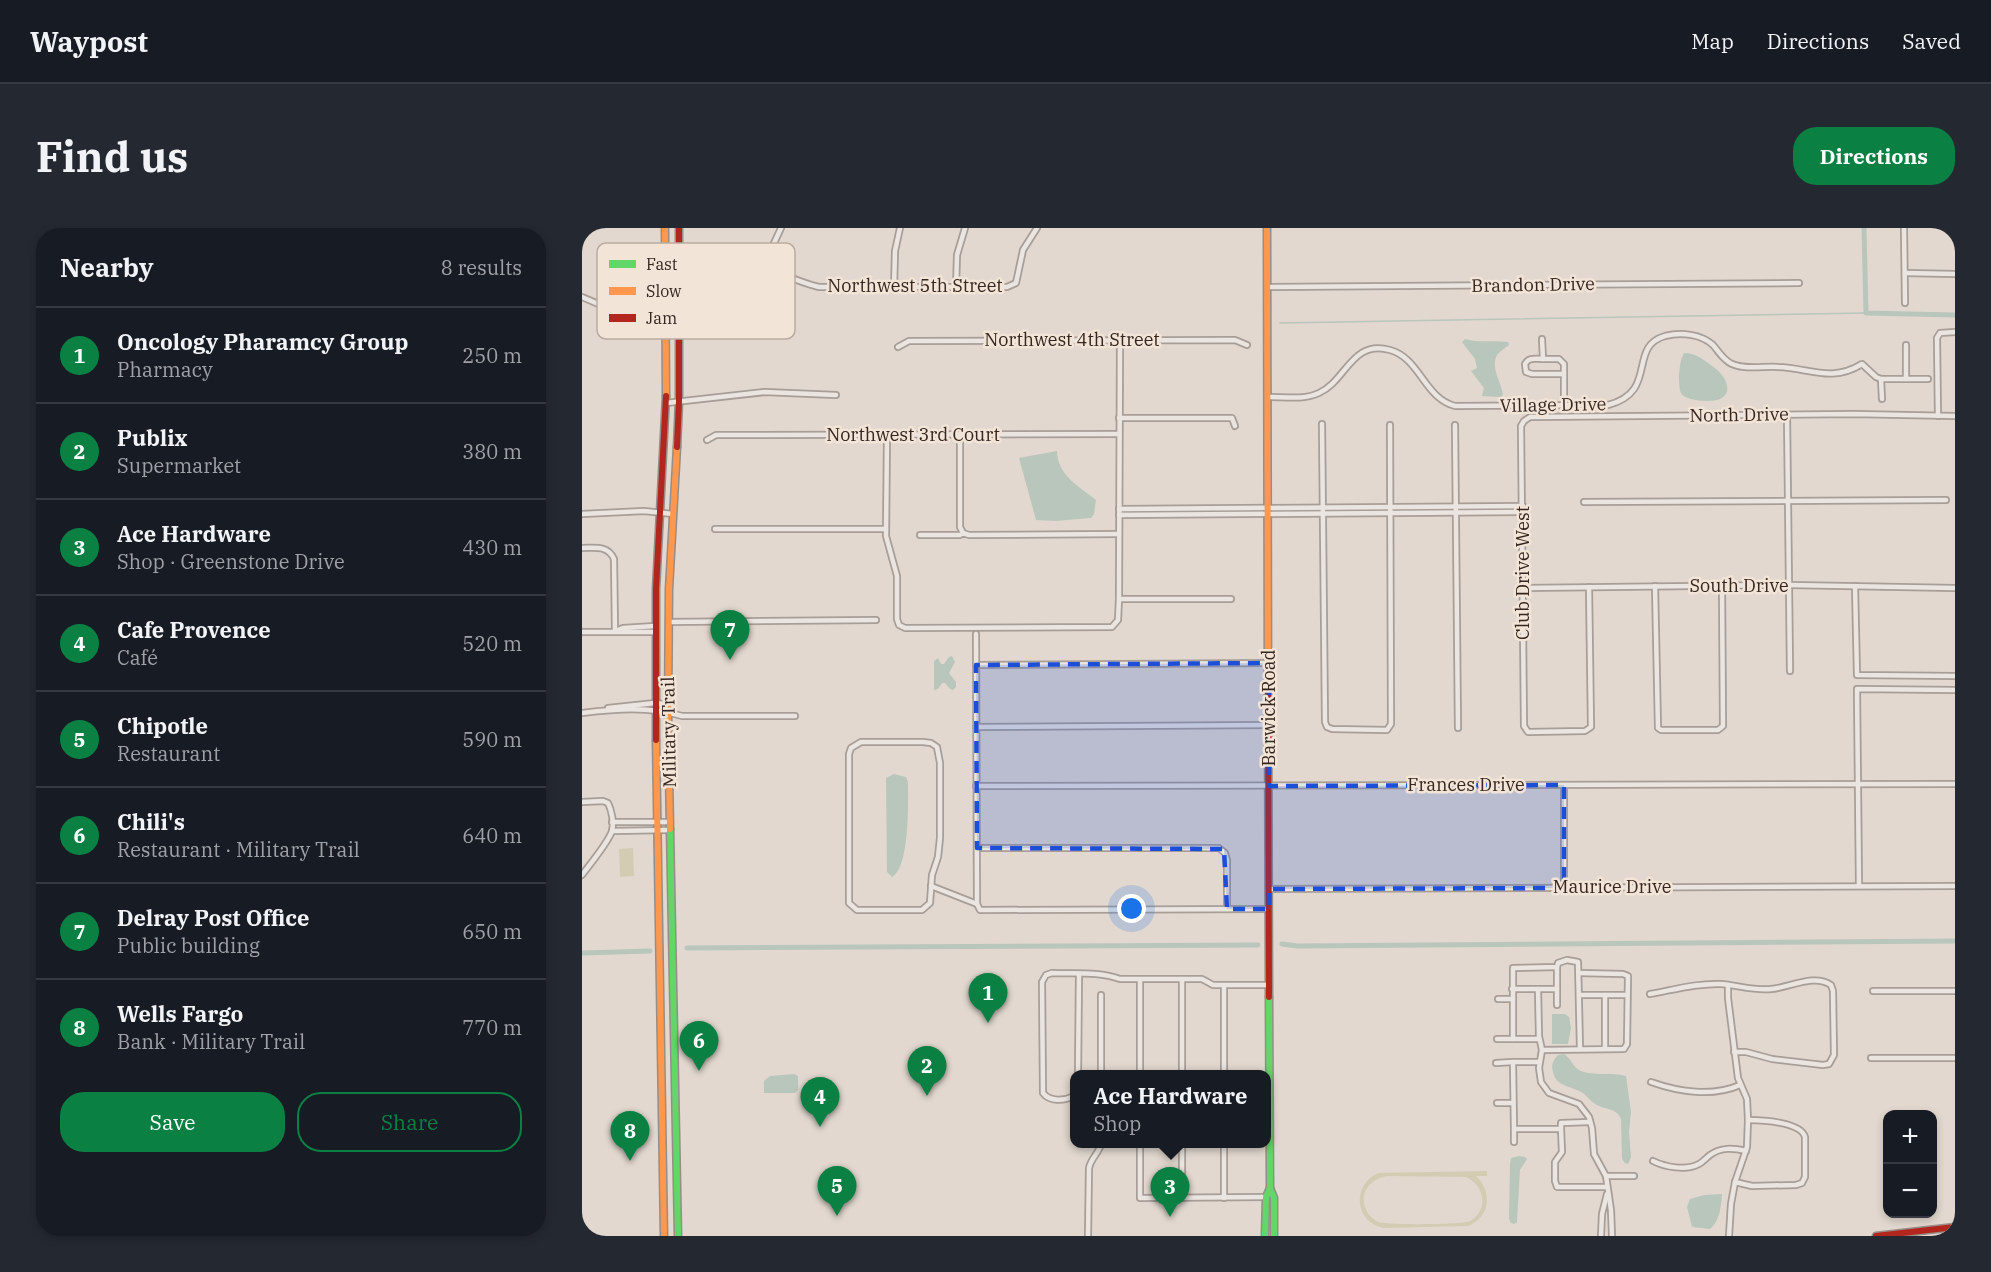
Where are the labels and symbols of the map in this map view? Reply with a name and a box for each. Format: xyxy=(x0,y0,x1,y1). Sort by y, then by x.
legend xyxy=(597,243,795,339)
text: Fast xyxy=(646,254,678,274)
street label: Brandon Drive xyxy=(1471,272,1595,297)
street label: Northwest 5th Street xyxy=(827,274,1003,297)
text: Slow xyxy=(646,281,682,301)
text: Jam xyxy=(646,308,677,328)
street label: Northwest 4th Street xyxy=(984,328,1160,351)
street label: Village Drive xyxy=(1499,392,1607,417)
street label: North Drive xyxy=(1689,402,1789,427)
street label: Northwest 3rd Court xyxy=(826,423,1000,446)
street label: Club Drive West xyxy=(1511,506,1534,640)
street label: South Drive xyxy=(1689,574,1789,597)
pin: 7 xyxy=(710,610,750,660)
street label: Barwick Road xyxy=(1257,649,1280,766)
street label: Military Trail xyxy=(656,676,681,788)
street label: Frances Drive xyxy=(1407,773,1525,796)
street label: Maurice Drive xyxy=(1553,875,1671,898)
your location xyxy=(1117,894,1146,923)
pin: 1 xyxy=(968,974,1008,1023)
pin: 6 xyxy=(680,1022,718,1071)
pin: 2 xyxy=(908,1046,946,1096)
pin: 4 xyxy=(800,1078,840,1127)
pin: 8 xyxy=(610,1112,650,1161)
pin: 5 xyxy=(818,1166,856,1216)
pin: 3 xyxy=(1150,1168,1190,1217)

